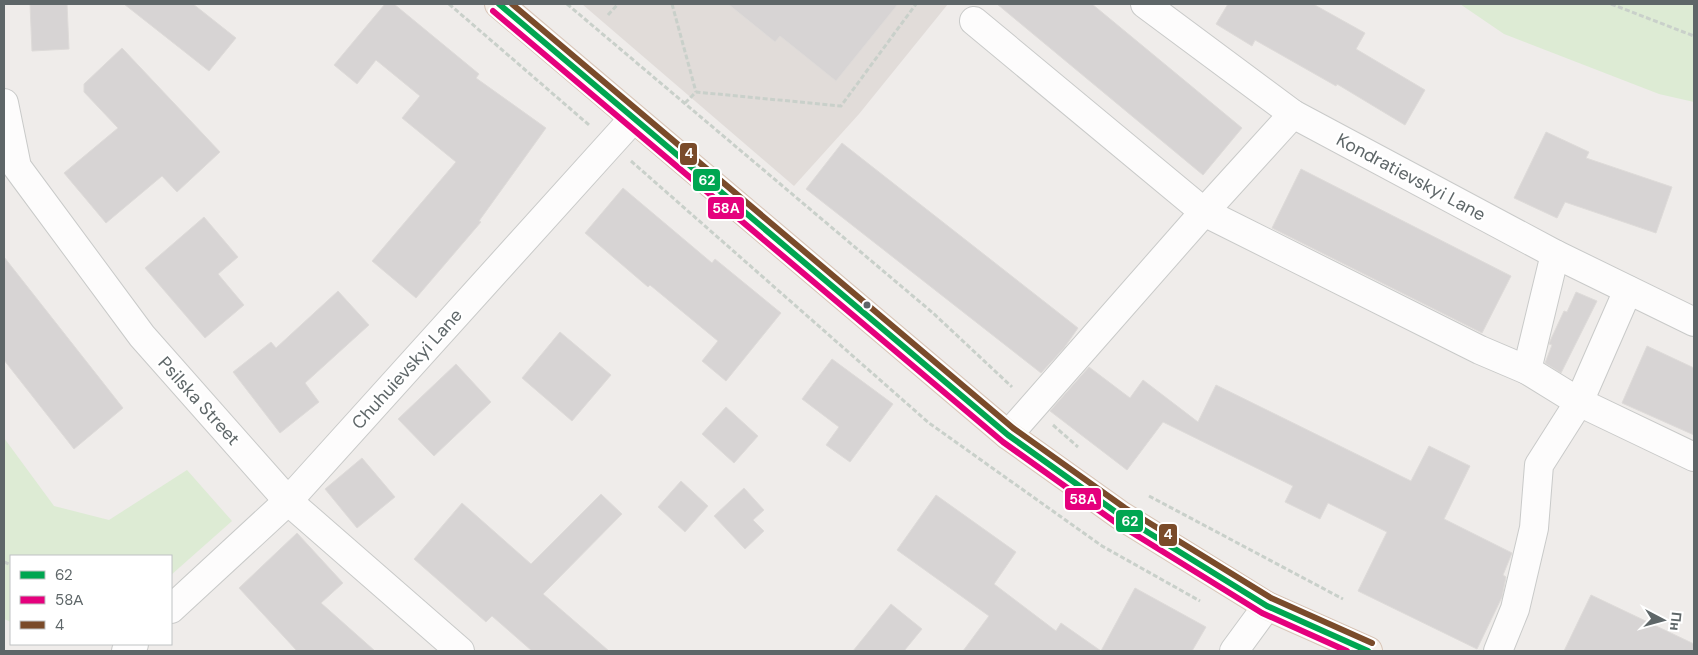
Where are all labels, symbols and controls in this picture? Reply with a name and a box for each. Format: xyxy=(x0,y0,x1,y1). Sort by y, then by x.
street label: Kondratievskyi Lane xyxy=(1332,128,1490,226)
line badge: 4 xyxy=(679,142,698,166)
text: 4 xyxy=(684,144,694,162)
line badge: 62 xyxy=(692,168,721,192)
text: 62 xyxy=(699,171,715,189)
line badge: 58А xyxy=(707,196,745,220)
text: 58А xyxy=(712,199,740,217)
unlabelled marker xyxy=(862,300,872,310)
street label: Chuhuievskyi Lane xyxy=(346,304,468,434)
street label: Psilska Street xyxy=(153,352,245,450)
line badge: 58А xyxy=(1064,487,1102,511)
text: 58А xyxy=(1069,490,1097,508)
line badge: 62 xyxy=(1115,509,1144,533)
text: 62 xyxy=(1122,512,1138,530)
line badge: 4 xyxy=(1158,523,1178,547)
text: 4 xyxy=(1163,525,1173,543)
legend xyxy=(10,555,172,645)
text: 62 xyxy=(55,565,73,585)
text: 58А xyxy=(55,590,83,610)
north arrow xyxy=(1638,595,1688,645)
text: Пн xyxy=(1666,611,1686,632)
text: 4 xyxy=(55,615,64,635)

